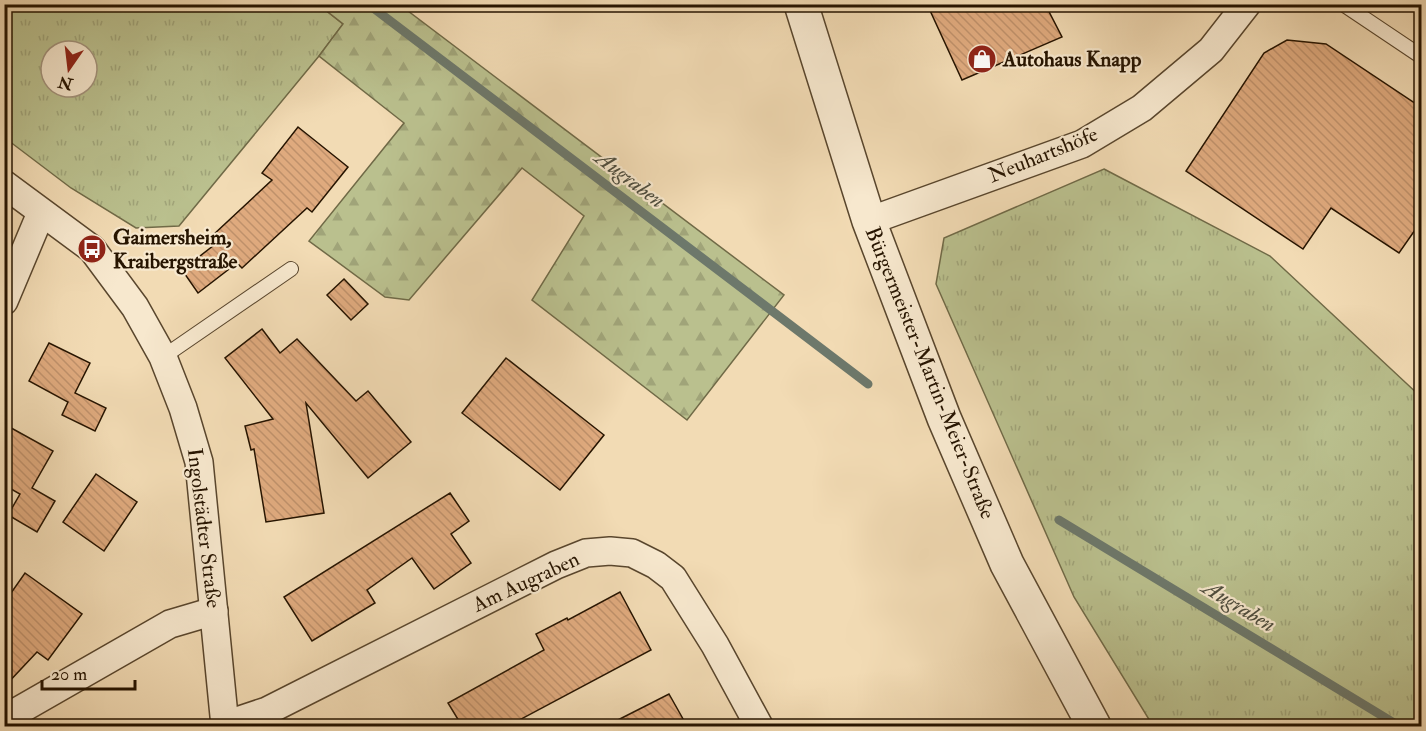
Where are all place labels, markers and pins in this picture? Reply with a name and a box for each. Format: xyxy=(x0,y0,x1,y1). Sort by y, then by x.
shop icon: Autohaus Knapp xyxy=(966,43,998,75)
place label: Autohaus Knapp xyxy=(1002,46,1142,73)
place label: Gaimersheim, Kraibergstraße xyxy=(113,224,238,275)
bus stop icon: Gaimersheim, Kraibergstraße xyxy=(76,233,108,265)

